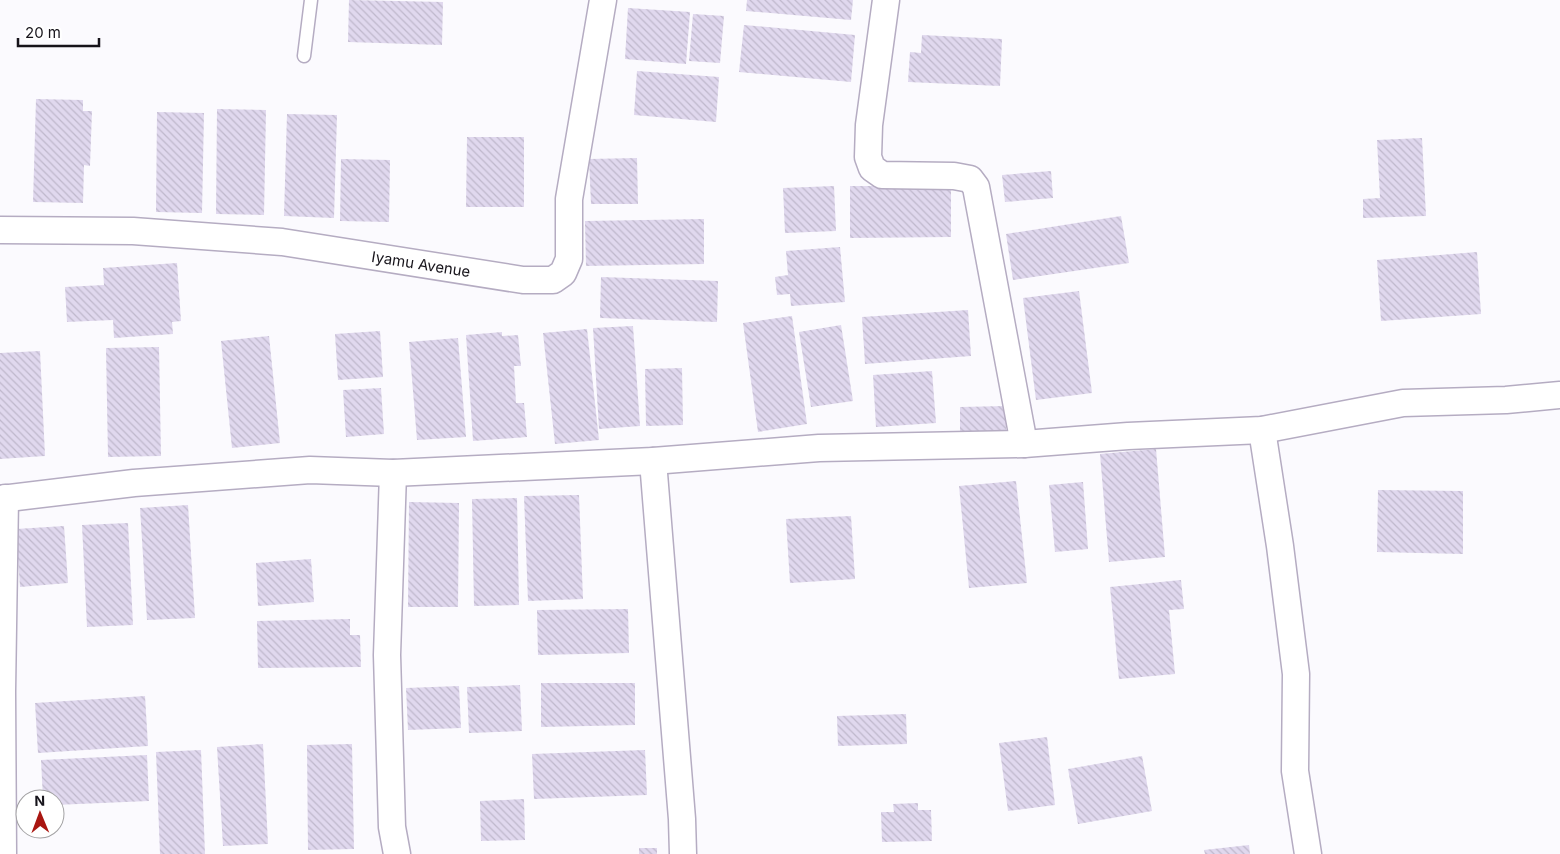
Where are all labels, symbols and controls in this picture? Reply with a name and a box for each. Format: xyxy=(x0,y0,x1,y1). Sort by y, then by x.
scale bar xyxy=(18,15,99,47)
text: 20 m xyxy=(25,23,61,42)
street label: Iyamu Avenue xyxy=(370,247,472,281)
north arrow xyxy=(15,789,65,839)
text: N xyxy=(34,792,45,809)

